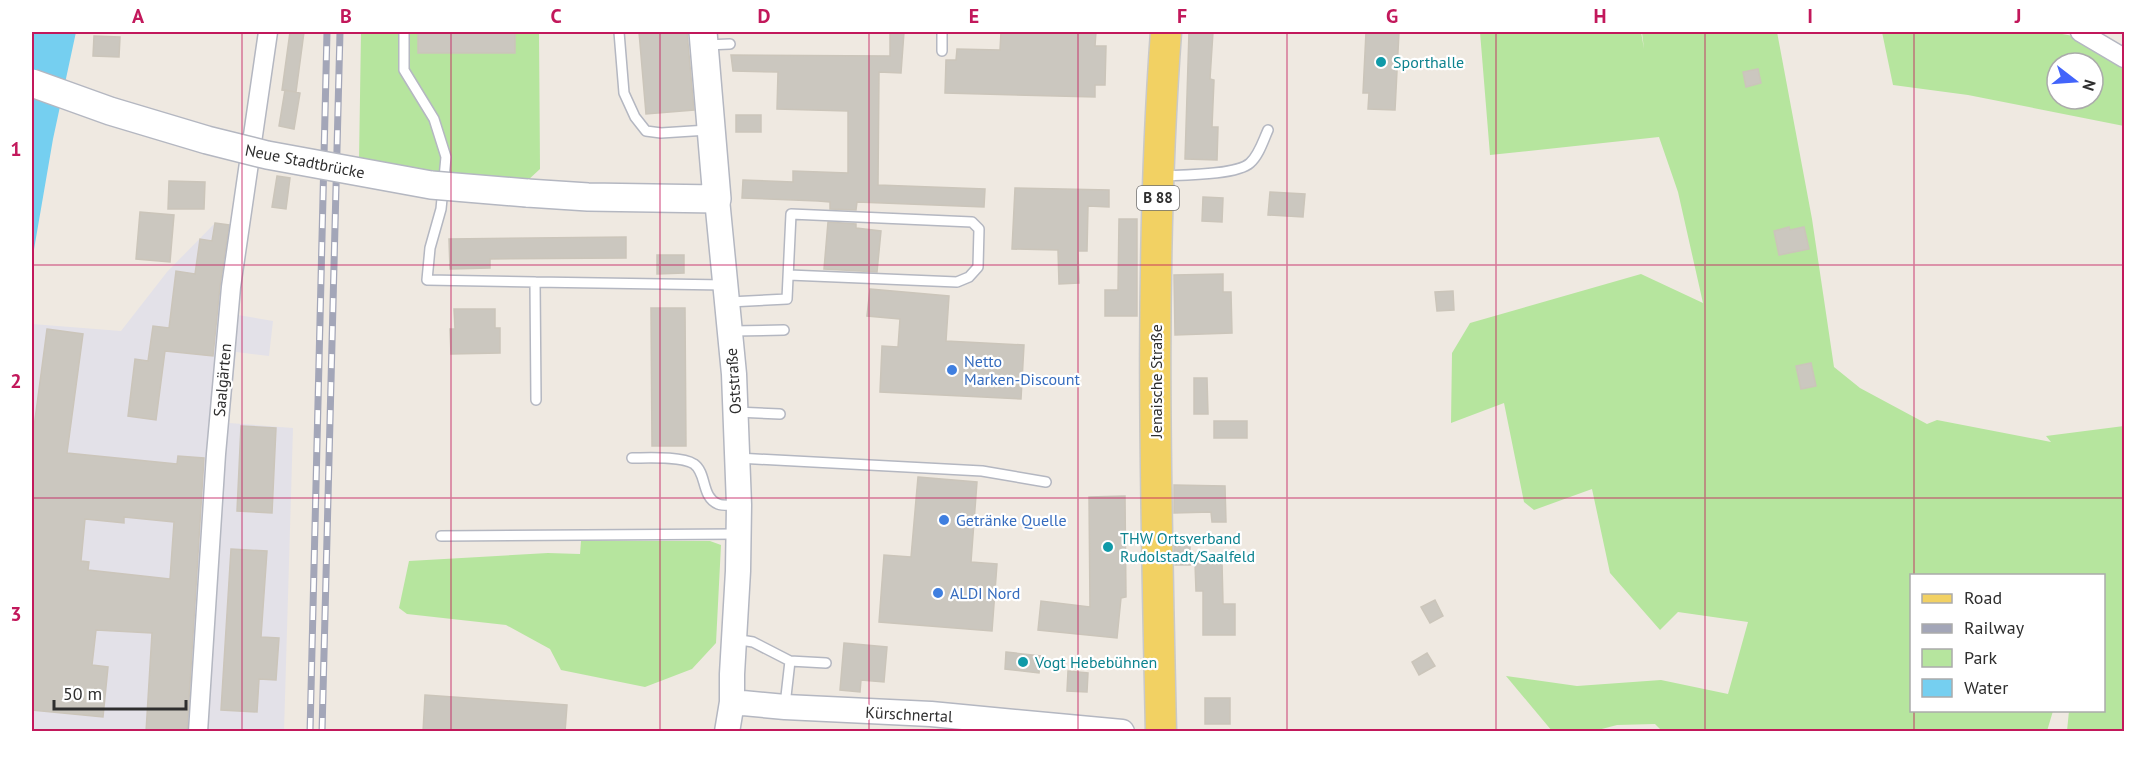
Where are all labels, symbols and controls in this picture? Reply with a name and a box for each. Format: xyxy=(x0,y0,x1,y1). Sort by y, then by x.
text: A xyxy=(132,3,145,29)
text: B xyxy=(340,3,352,29)
text: C xyxy=(550,3,562,29)
text: D xyxy=(758,3,771,29)
text: E xyxy=(969,3,979,29)
text: F xyxy=(1177,3,1187,29)
text: G xyxy=(1386,3,1398,29)
text: H xyxy=(1593,3,1607,29)
text: I xyxy=(1807,3,1813,29)
text: J xyxy=(2014,3,2021,29)
north arrow xyxy=(2045,51,2105,111)
place label: Sporthalle xyxy=(1393,52,1464,72)
marker: Sporthalle xyxy=(1374,55,1388,69)
text: N xyxy=(2078,77,2100,93)
text: 1 xyxy=(10,136,22,162)
street label: Neue Stadtbrücke xyxy=(244,140,366,182)
road number: B 88 xyxy=(1137,186,1179,210)
street label: Jenaische Straße xyxy=(1146,324,1166,439)
street label: Saalgärten xyxy=(209,342,235,418)
street label: Oststraße xyxy=(721,347,745,415)
place label: Netto Marken-Discount xyxy=(964,351,1080,389)
marker: Netto Marken-Discount xyxy=(945,363,959,377)
text: 2 xyxy=(10,368,22,394)
place label: Getränke Quelle xyxy=(956,510,1067,530)
marker: Getränke Quelle xyxy=(937,513,951,527)
place label: THW Ortsverband Rudolstadt/Saalfeld xyxy=(1120,528,1255,566)
marker: THW Ortsverband Rudolstadt/Saalfeld xyxy=(1101,540,1115,554)
legend xyxy=(1910,574,2105,712)
place label: ALDI Nord xyxy=(950,583,1020,603)
marker: ALDI Nord xyxy=(931,586,945,600)
text: Road xyxy=(1964,586,2002,609)
text: 3 xyxy=(10,601,22,627)
text: Railway xyxy=(1964,616,2025,639)
text: Park xyxy=(1964,646,1997,669)
place label: Vogt Hebebühnen xyxy=(1034,652,1157,672)
marker: Vogt Hebebühnen xyxy=(1016,655,1030,669)
scale bar xyxy=(54,673,186,711)
text: Water xyxy=(1964,676,2008,699)
text: 50 m xyxy=(63,682,102,705)
street label: Kürschnertal xyxy=(865,702,953,726)

